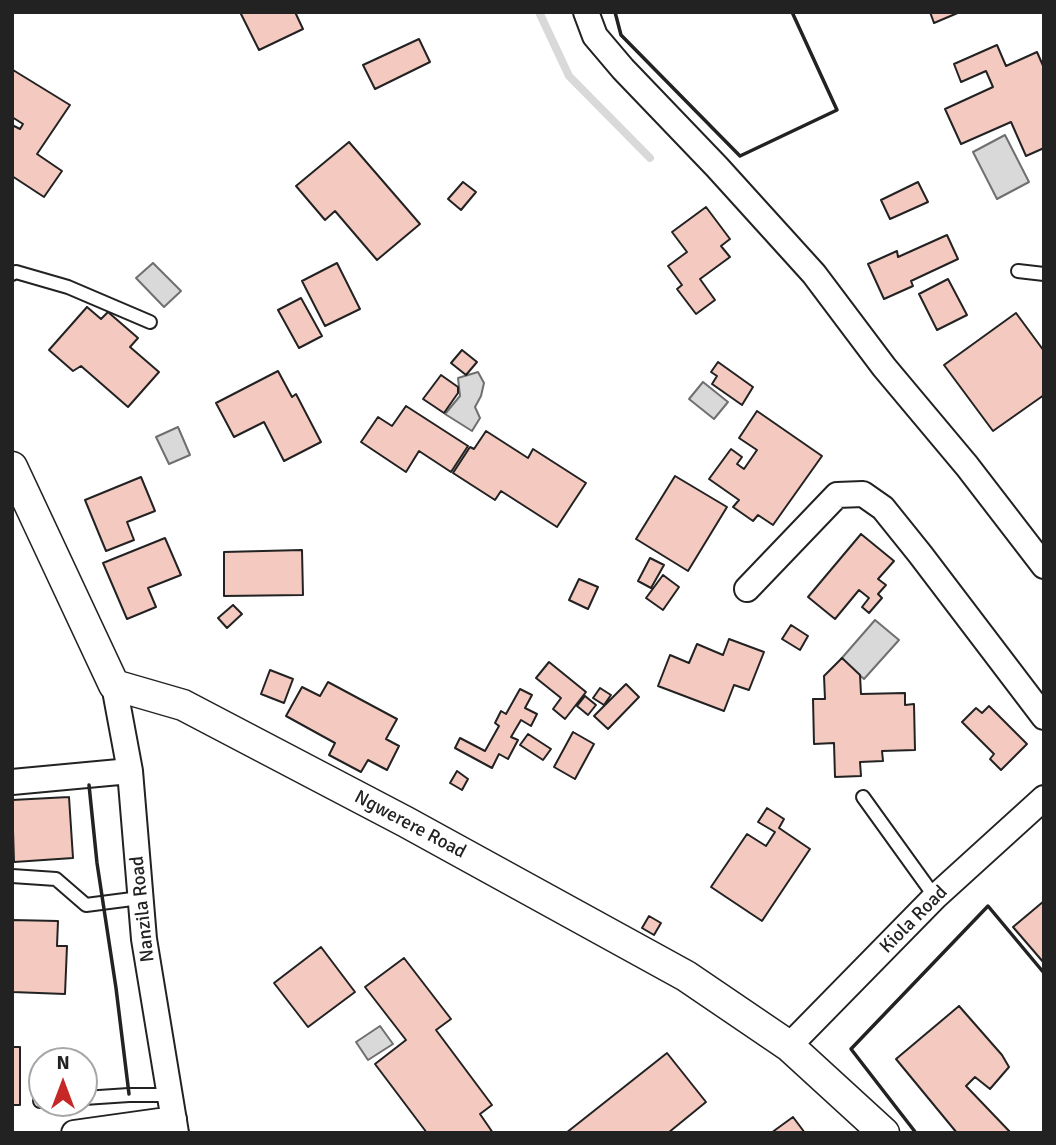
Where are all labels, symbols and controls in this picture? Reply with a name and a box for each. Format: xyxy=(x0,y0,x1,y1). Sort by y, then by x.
street label: Ngwerere Road xyxy=(350,786,470,864)
street label: Nanzila Road xyxy=(126,855,160,963)
street label: Kiola Road xyxy=(875,881,953,959)
north arrow xyxy=(28,1047,98,1117)
text: N xyxy=(56,1051,70,1075)

